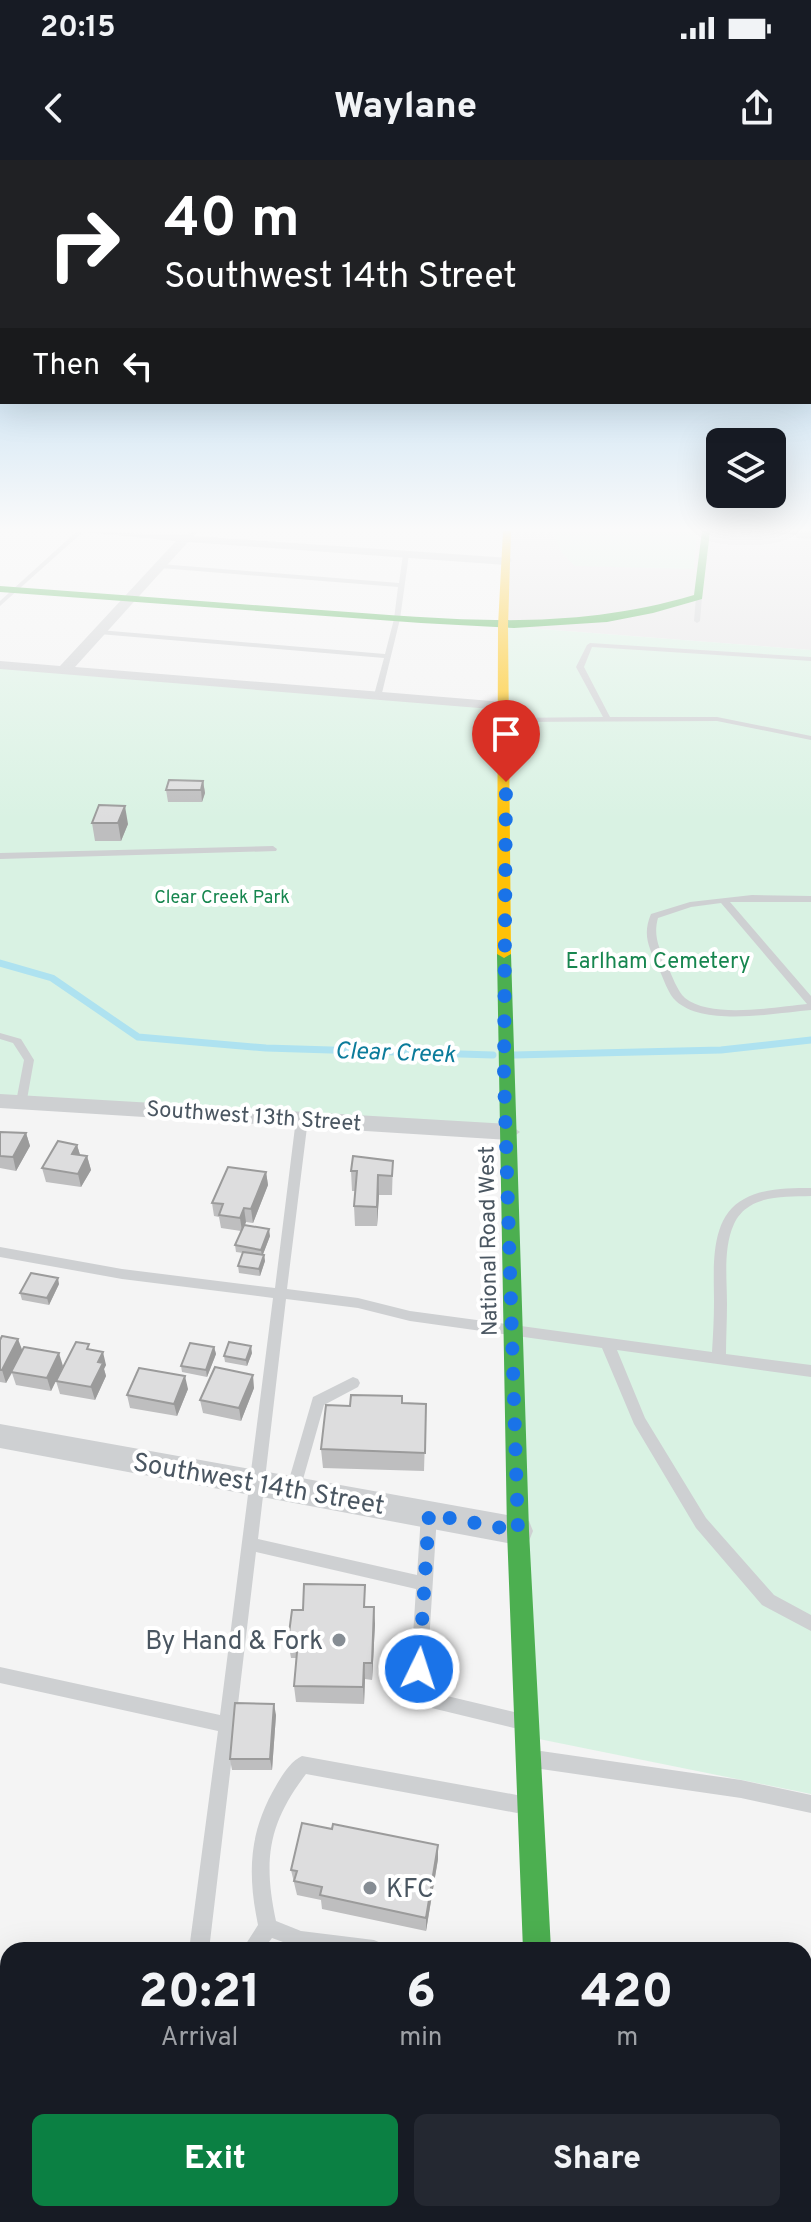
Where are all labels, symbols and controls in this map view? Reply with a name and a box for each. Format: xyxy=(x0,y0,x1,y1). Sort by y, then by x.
text: 20:15 xyxy=(40,10,116,47)
text: Waylane xyxy=(334,85,477,131)
icon: back xyxy=(32,86,76,130)
icon: share xyxy=(735,86,779,130)
text: 40 m xyxy=(164,186,300,256)
icon: right xyxy=(32,192,136,296)
text: Southwest 14th Street xyxy=(164,255,517,301)
icon: left xyxy=(116,344,160,388)
text: Then xyxy=(32,348,100,385)
map controls xyxy=(706,428,786,508)
button: layers xyxy=(706,428,786,508)
pin xyxy=(472,700,540,782)
icon: arrive xyxy=(484,712,528,756)
park label: Clear Creek Park xyxy=(154,887,290,910)
park label: Earlham Cemetery xyxy=(566,949,750,976)
water label: Clear Creek xyxy=(334,1037,457,1071)
street label: Southwest 13th Street xyxy=(146,1097,362,1138)
street label: National Road West xyxy=(474,1145,505,1336)
street label: Southwest 14th Street xyxy=(130,1447,387,1524)
place label: By Hand & Fork xyxy=(145,1626,323,1659)
position arrow xyxy=(377,1627,461,1711)
marker: By Hand & Fork xyxy=(330,1631,348,1649)
place label: KFC xyxy=(386,1874,434,1907)
marker: KFC xyxy=(361,1879,379,1897)
text: 20:21 xyxy=(139,1964,261,2024)
text: 6 xyxy=(406,1964,436,2024)
text: 420 xyxy=(581,1964,673,2024)
text: Arrival xyxy=(161,2022,238,2055)
text: min xyxy=(399,2022,442,2055)
text: m xyxy=(616,2022,638,2055)
button: Exit xyxy=(32,2114,398,2206)
button: Share xyxy=(414,2114,780,2206)

